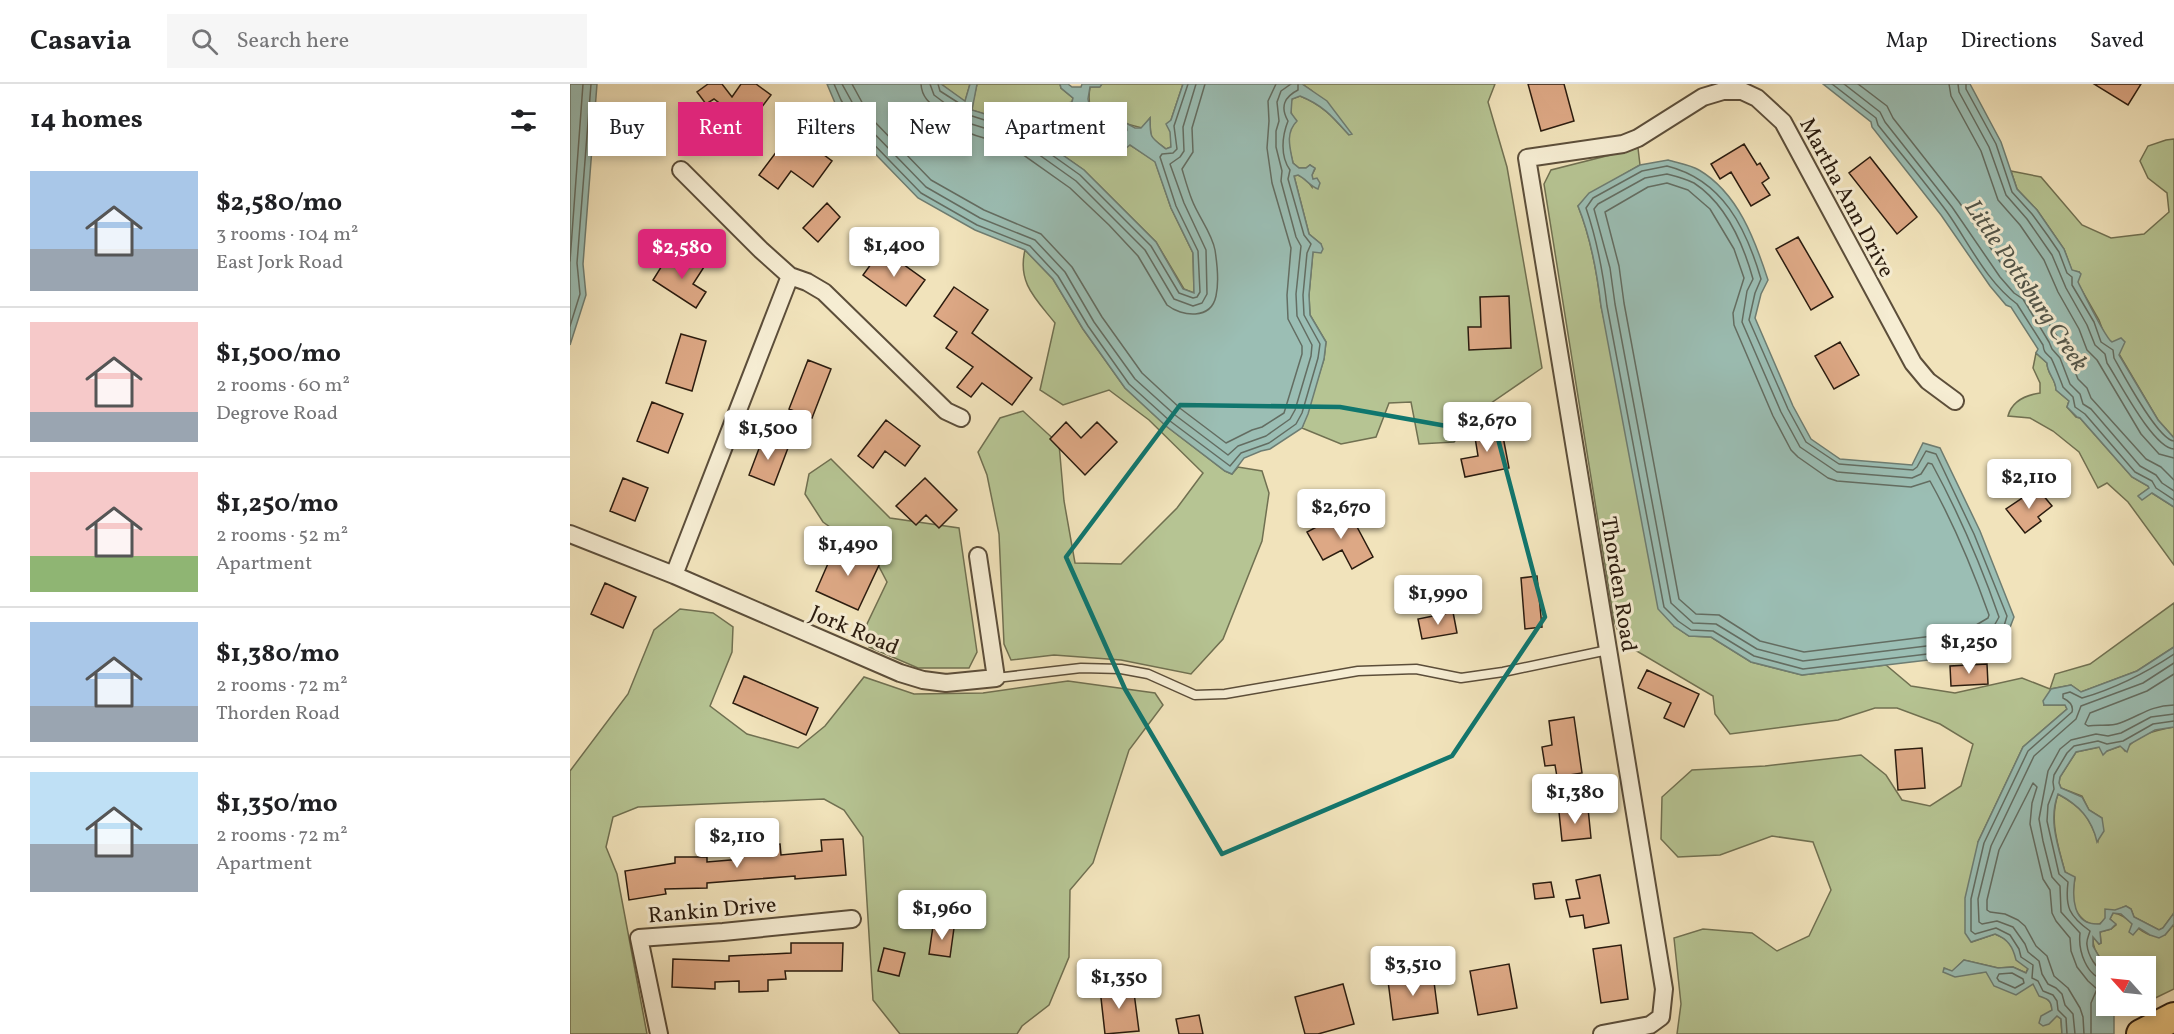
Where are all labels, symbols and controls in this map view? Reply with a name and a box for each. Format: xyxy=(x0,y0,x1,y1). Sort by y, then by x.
search box xyxy=(167,14,587,68)
text: Casavia xyxy=(30,22,131,61)
icon: search xyxy=(188,25,221,58)
text: Search here xyxy=(236,26,349,57)
text: Map xyxy=(1886,27,1928,56)
text: Directions xyxy=(1961,27,2057,56)
text: Saved xyxy=(2090,27,2144,56)
text: 14 homes xyxy=(30,102,143,138)
chip: Buy xyxy=(588,102,666,156)
chip: Rent xyxy=(678,102,763,156)
chip: Filters xyxy=(775,102,876,156)
chip: New xyxy=(888,102,972,156)
chip: Apartment xyxy=(984,102,1127,156)
icon: filters xyxy=(507,104,540,137)
street label: Martha Ann Drive xyxy=(1791,113,1901,283)
text: $2,580/mo xyxy=(216,185,342,221)
water label: Little Pottsburg Creek xyxy=(1955,193,2096,379)
icon: home xyxy=(78,195,150,267)
text: 3 rooms · 104 m² xyxy=(216,221,358,249)
pin: $1,400 xyxy=(845,227,943,278)
pin: $2,580 xyxy=(633,229,731,280)
text: $1,400 xyxy=(863,232,925,260)
text: $2,580 xyxy=(652,234,712,262)
text: East Jork Road xyxy=(216,249,343,277)
text: $1,500/mo xyxy=(216,336,341,372)
icon: home xyxy=(78,346,150,418)
text: 2 rooms · 60 m² xyxy=(216,372,350,400)
text: Degrove Road xyxy=(216,400,338,428)
pin: $2,670 xyxy=(1438,402,1536,453)
text: $2,670 xyxy=(1457,407,1517,435)
pin: $1,500 xyxy=(719,410,817,461)
text: $1,500 xyxy=(738,415,798,443)
pin: $2,110 xyxy=(1980,459,2078,510)
text: $2,110 xyxy=(2001,464,2057,492)
text: $1,250/mo xyxy=(216,486,338,522)
pin: $2,670 xyxy=(1292,489,1390,540)
text: $2,670 xyxy=(1311,494,1371,522)
icon: home xyxy=(78,496,150,568)
street label: Thorden Road xyxy=(1592,515,1644,654)
text: 2 rooms · 52 m² xyxy=(216,522,348,550)
pin: $1,490 xyxy=(799,526,897,577)
text: $1,490 xyxy=(818,531,878,559)
text: Apartment xyxy=(216,550,312,578)
pin: $1,990 xyxy=(1389,575,1487,626)
text: $1,990 xyxy=(1408,580,1468,608)
street label: Jork Road xyxy=(805,599,903,664)
pin: $1,250 xyxy=(1920,624,2018,675)
text: $1,250 xyxy=(1940,629,1998,657)
text: $1,380/mo xyxy=(216,636,339,672)
icon: home xyxy=(78,646,150,718)
text: 2 rooms · 72 m² xyxy=(216,672,348,700)
text: Thorden Road xyxy=(216,700,340,728)
pin: $1,380 xyxy=(1526,774,1624,825)
text: $1,380 xyxy=(1546,779,1604,807)
text: $1,350/mo xyxy=(216,786,338,822)
icon: home xyxy=(78,796,150,868)
pin: $2,110 xyxy=(688,818,786,869)
text: 2 rooms · 72 m² xyxy=(216,822,348,850)
text: $2,110 xyxy=(709,823,765,851)
text: Apartment xyxy=(216,850,312,878)
street label: Rankin Drive xyxy=(647,890,778,933)
pin: $1,960 xyxy=(893,890,991,941)
text: $1,960 xyxy=(912,895,972,923)
pin: $3,510 xyxy=(1364,946,1462,997)
text: $3,510 xyxy=(1385,951,1441,979)
north arrow xyxy=(2096,956,2156,1016)
map controls xyxy=(2096,956,2156,1016)
pin: $1,350 xyxy=(1070,959,1168,1010)
text: $1,350 xyxy=(1091,964,1147,992)

